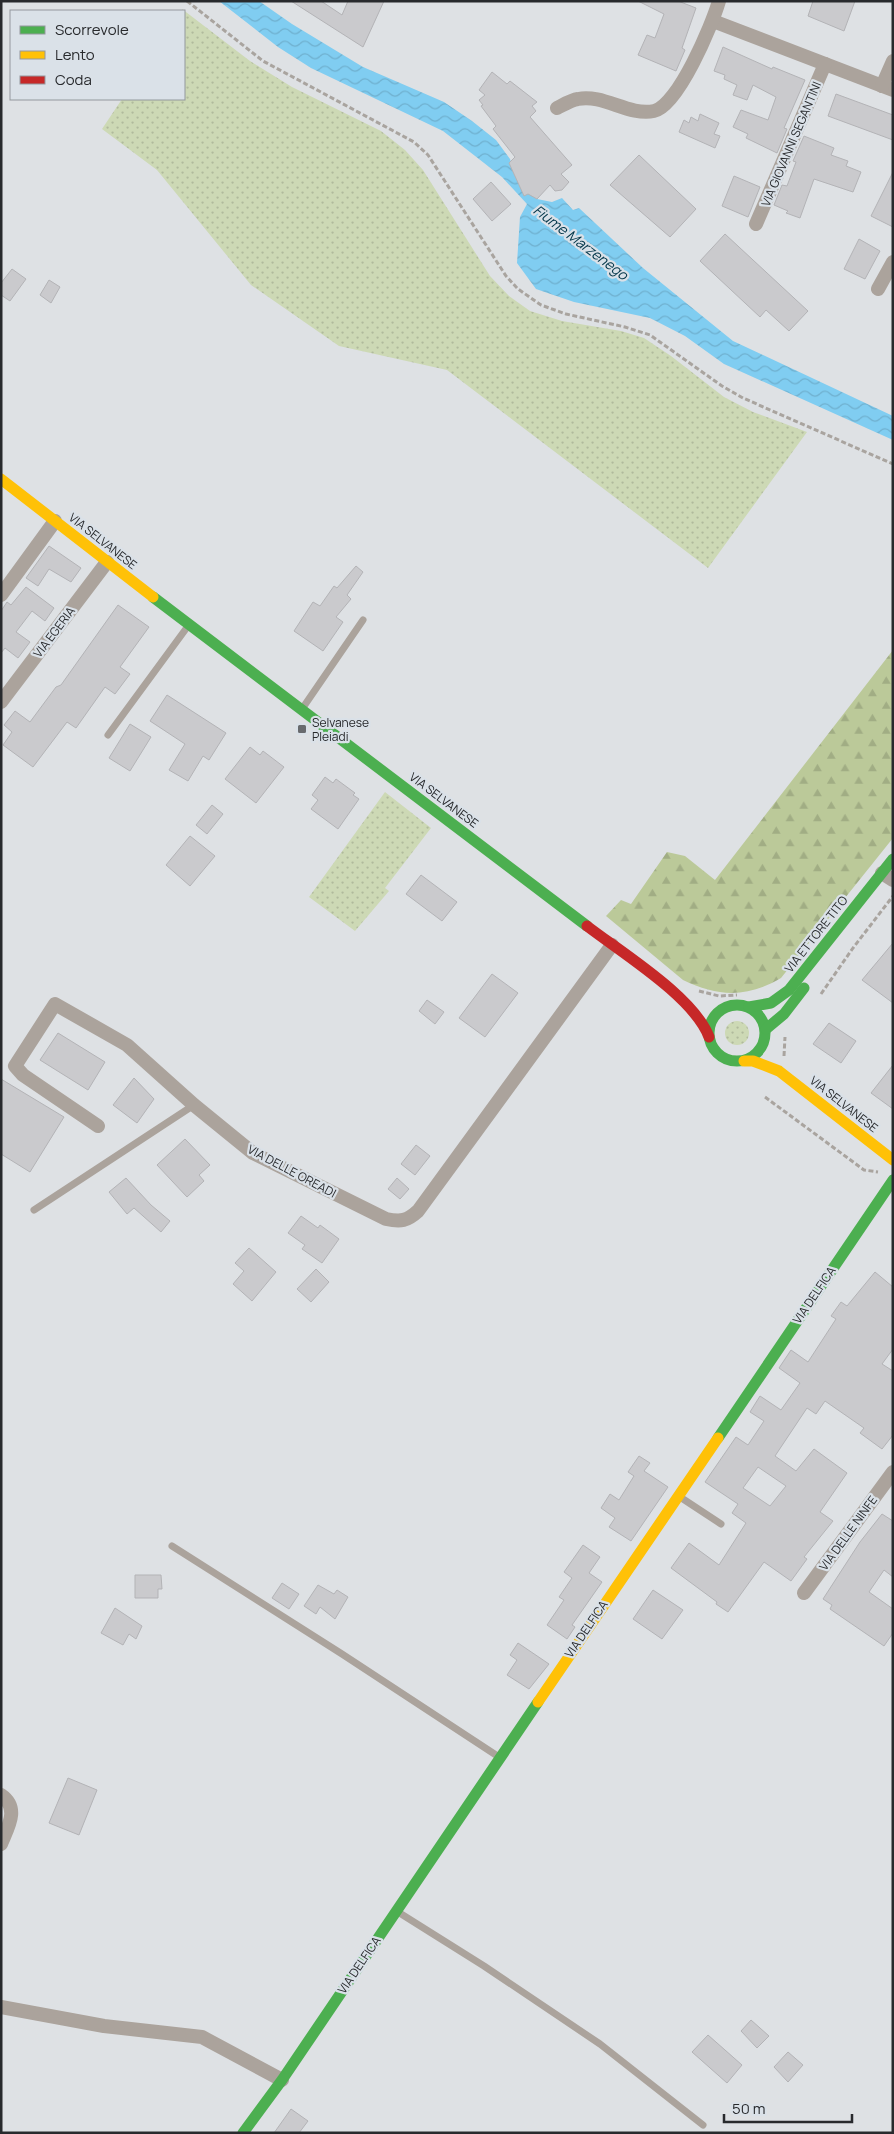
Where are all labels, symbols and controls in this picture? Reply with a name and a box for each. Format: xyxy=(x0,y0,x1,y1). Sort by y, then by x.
legend xyxy=(10,10,185,100)
text: Scorrevole xyxy=(55,19,129,40)
text: Lento xyxy=(55,44,95,65)
text: Coda xyxy=(55,69,92,90)
street label: VIA GIOVANNI SEGANTINI xyxy=(757,79,825,209)
water label: Fiume Marzenego xyxy=(530,200,633,284)
street label: VIA SELVANESE xyxy=(65,509,141,573)
street label: VIA EGERIA xyxy=(29,603,79,661)
place label: Selvanese Pleiadi xyxy=(312,714,369,745)
marker: Selvanese Pleiadi xyxy=(296,723,308,735)
street label: VIA SELVANESE xyxy=(406,768,482,832)
street label: VIA ETTORE TITO xyxy=(781,892,852,976)
street label: VIA SELVANESE xyxy=(806,1072,882,1136)
street label: VIA DELLE OREADI xyxy=(245,1140,339,1202)
street label: VIA DELFICA xyxy=(789,1263,840,1327)
street label: VIA DELLE NINFE xyxy=(815,1492,881,1574)
street label: VIA DELFICA xyxy=(561,1597,612,1661)
street label: VIA DELFICA xyxy=(334,1933,385,1997)
scale bar xyxy=(724,2092,852,2124)
text: 50 m xyxy=(732,2098,766,2119)

